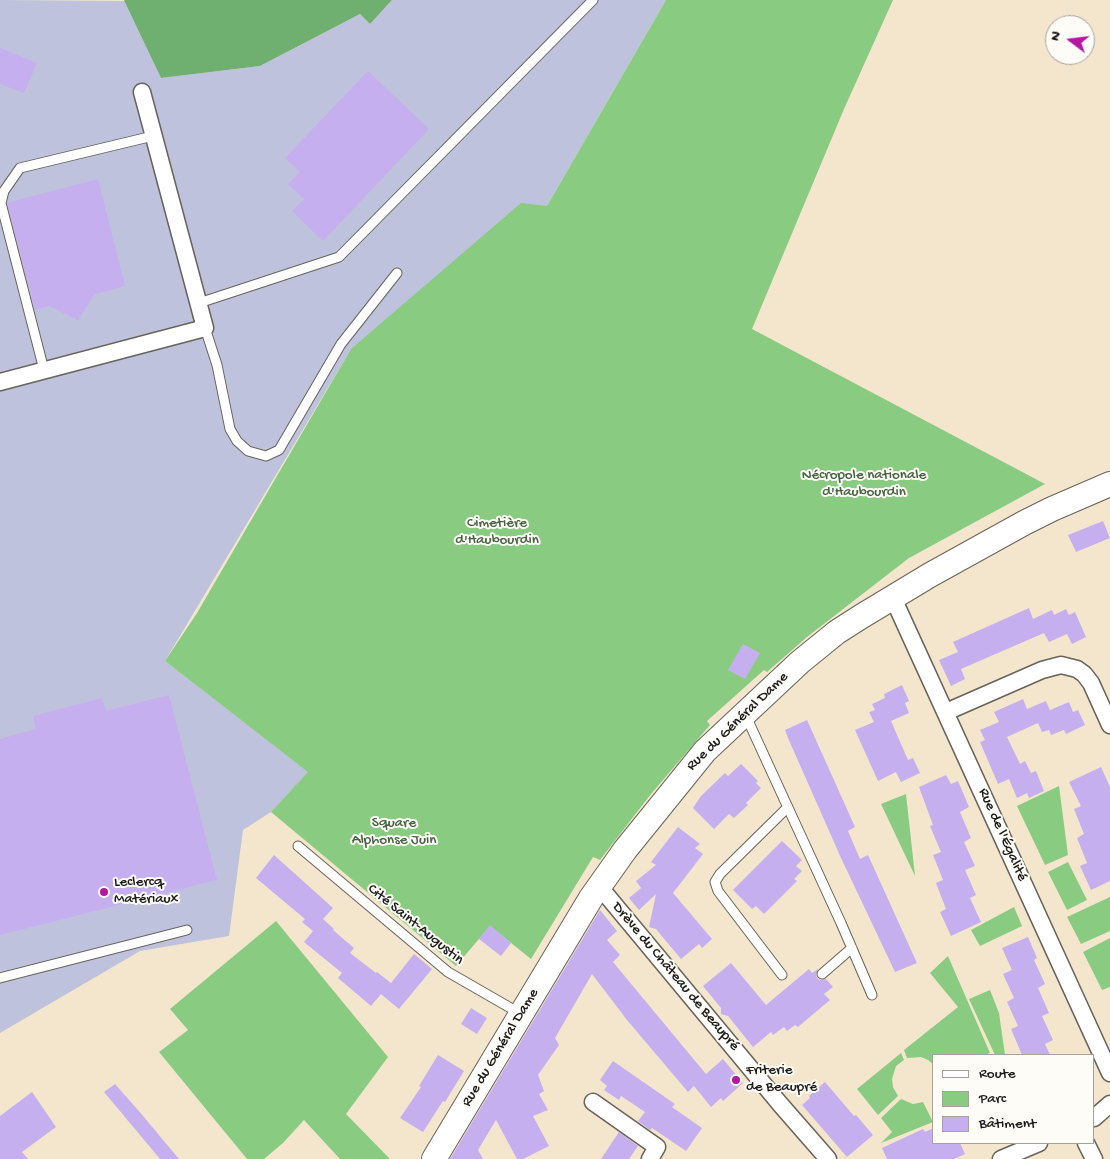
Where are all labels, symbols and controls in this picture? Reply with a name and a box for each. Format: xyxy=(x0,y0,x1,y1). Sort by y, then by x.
north arrow xyxy=(1045,15,1095,65)
text: N xyxy=(1047,30,1065,43)
park label: Nécropole nationale d'Haubourdin xyxy=(802,467,926,502)
park label: Cimetière d'Haubourdin xyxy=(455,515,539,550)
street label: Rue du Général Dame xyxy=(683,669,793,775)
street label: Rue de l'Égalité xyxy=(973,786,1031,884)
park label: Square Alphonse Juin xyxy=(352,815,436,850)
place label: Leclercq Matériaux xyxy=(114,874,178,909)
street label: Cité Saint-Augustin xyxy=(363,881,467,969)
marker: Leclercq Matériaux xyxy=(98,886,110,898)
street label: Drève du Château de Beaupré xyxy=(607,899,743,1055)
street label: Rue du Général Dame xyxy=(459,986,543,1110)
legend xyxy=(932,1054,1095,1144)
place label: Friterie de Beaupré xyxy=(746,1062,817,1097)
text: Route xyxy=(979,1065,1016,1083)
marker: Friterie de Beaupré xyxy=(730,1074,742,1086)
text: Parc xyxy=(979,1090,1006,1108)
text: Bâtiment xyxy=(979,1115,1036,1133)

